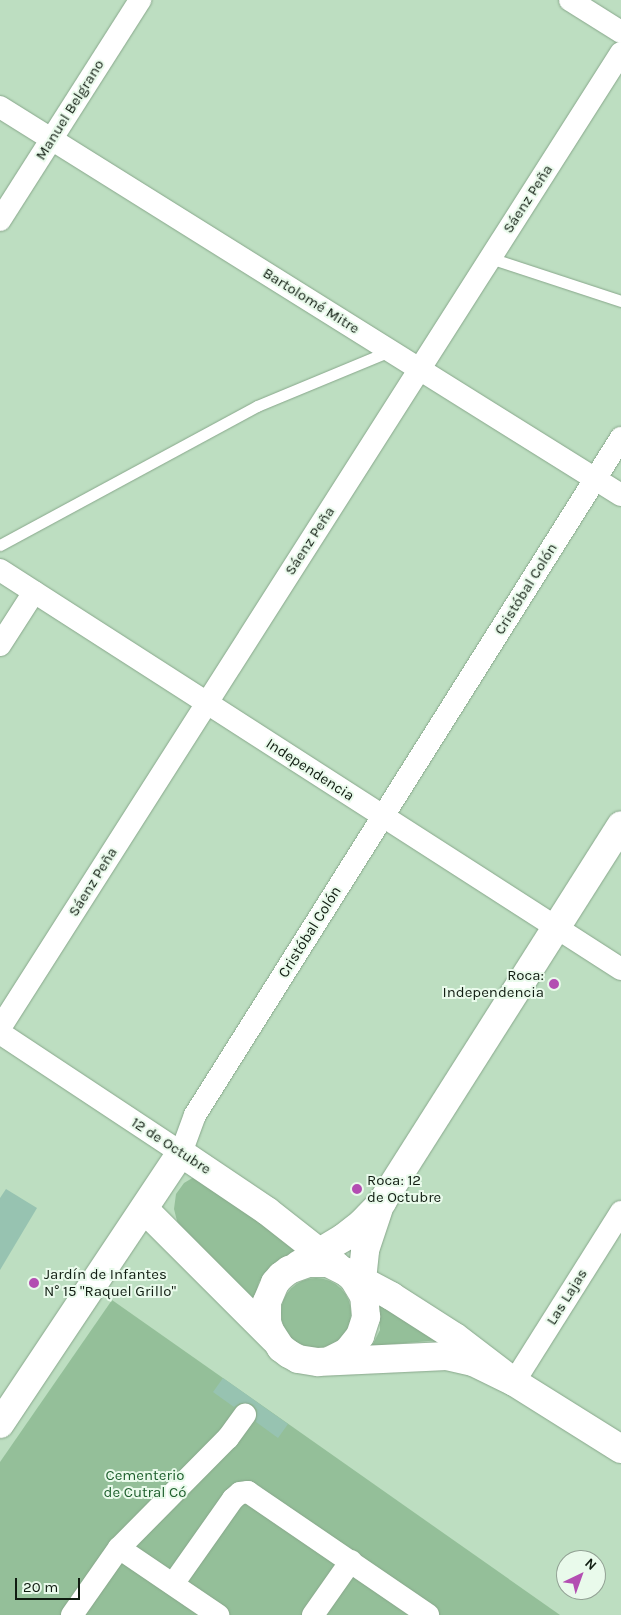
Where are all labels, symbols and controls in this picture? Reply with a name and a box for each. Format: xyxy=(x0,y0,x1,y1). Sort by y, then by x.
street label: Manuel Belgrano xyxy=(32,56,108,164)
street label: Sáenz Peña xyxy=(499,161,557,237)
street label: Bartolomé Mitre xyxy=(259,264,363,338)
street label: Sáenz Peña xyxy=(281,503,339,579)
street label: Cristóbal Colón xyxy=(491,540,561,638)
street label: Independencia xyxy=(263,735,357,805)
street label: Sáenz Peña xyxy=(65,844,121,920)
street label: Cristóbal Colón xyxy=(275,883,345,981)
place label: Roca: Independencia xyxy=(443,966,544,1001)
marker: Roca: Independencia xyxy=(548,978,560,990)
street label: 12 de Octubre xyxy=(128,1114,214,1178)
place label: Roca: 12 de Octubre xyxy=(367,1171,441,1206)
marker: Roca: 12 de Octubre xyxy=(351,1183,363,1195)
place label: Jardín de Infantes N° 15 "Raquel Grillo" xyxy=(44,1265,176,1300)
street label: Las Lajas xyxy=(543,1266,591,1328)
marker: Jardín de Infantes N° 15 "Raquel Grillo" xyxy=(28,1277,40,1289)
park label: Cementerio de Cutral Có xyxy=(104,1466,186,1501)
north arrow xyxy=(556,1550,606,1600)
text: N xyxy=(581,1555,600,1574)
scale bar xyxy=(18,1568,82,1600)
text: 20 m xyxy=(23,1578,58,1596)

